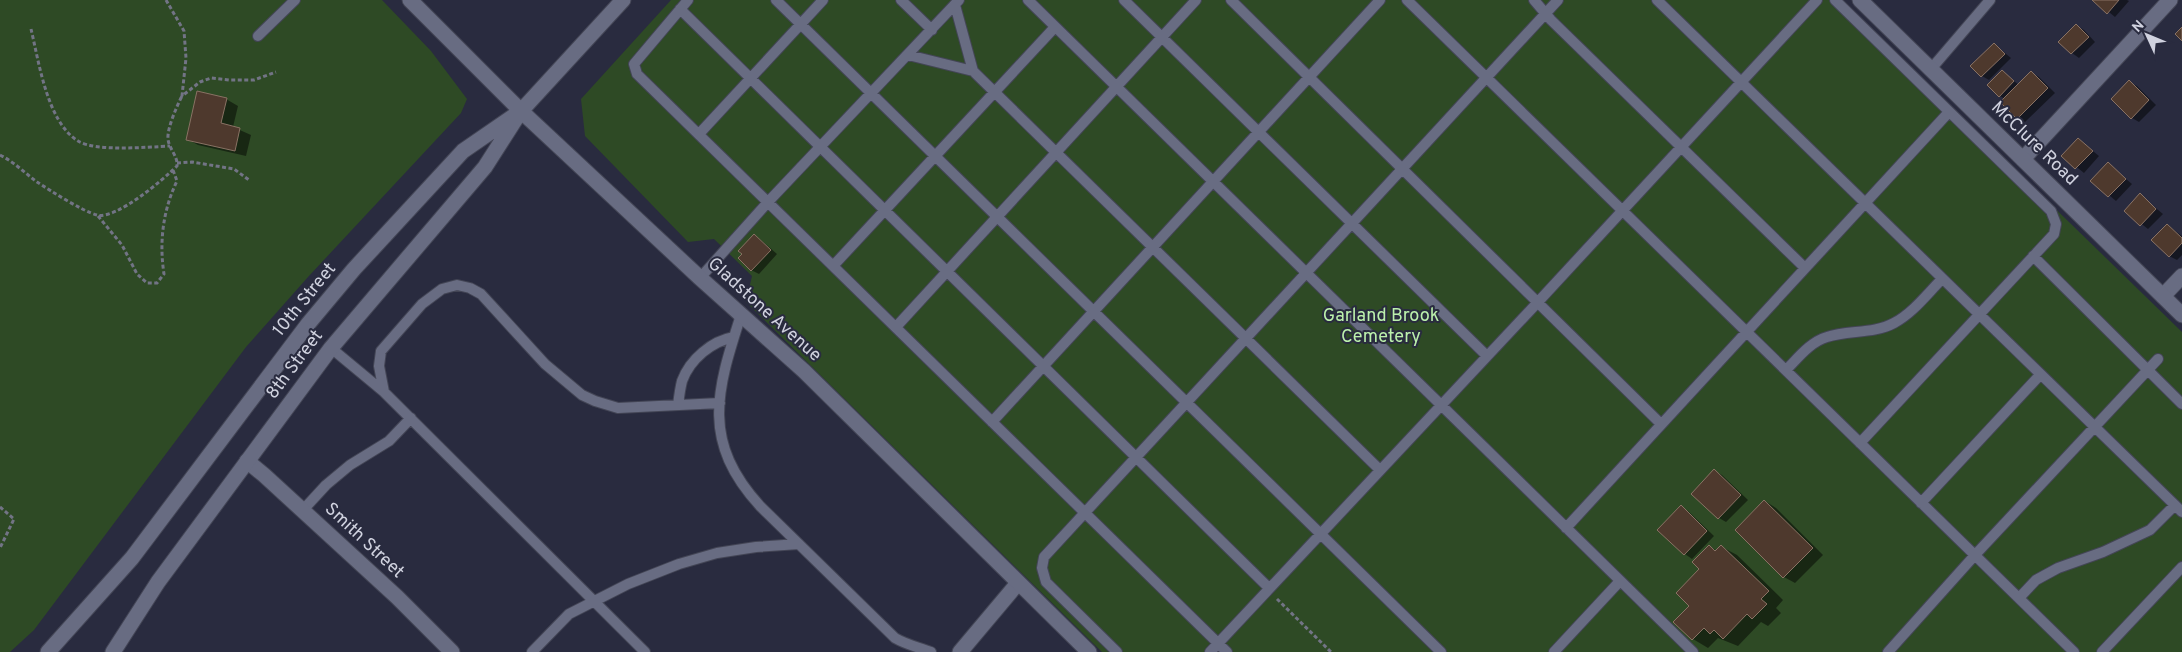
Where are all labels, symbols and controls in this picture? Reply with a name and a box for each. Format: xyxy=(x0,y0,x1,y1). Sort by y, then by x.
north arrow xyxy=(2122,10,2172,60)
text: N xyxy=(2129,17,2148,37)
street label: McClure Road xyxy=(1986,97,2082,191)
street label: Gladstone Avenue xyxy=(702,253,826,367)
street label: 10th Street xyxy=(268,258,342,342)
park label: Garland Brook Cemetery xyxy=(1323,305,1439,349)
street label: 8th Street xyxy=(261,326,329,404)
street label: Smith Street xyxy=(319,498,409,584)

